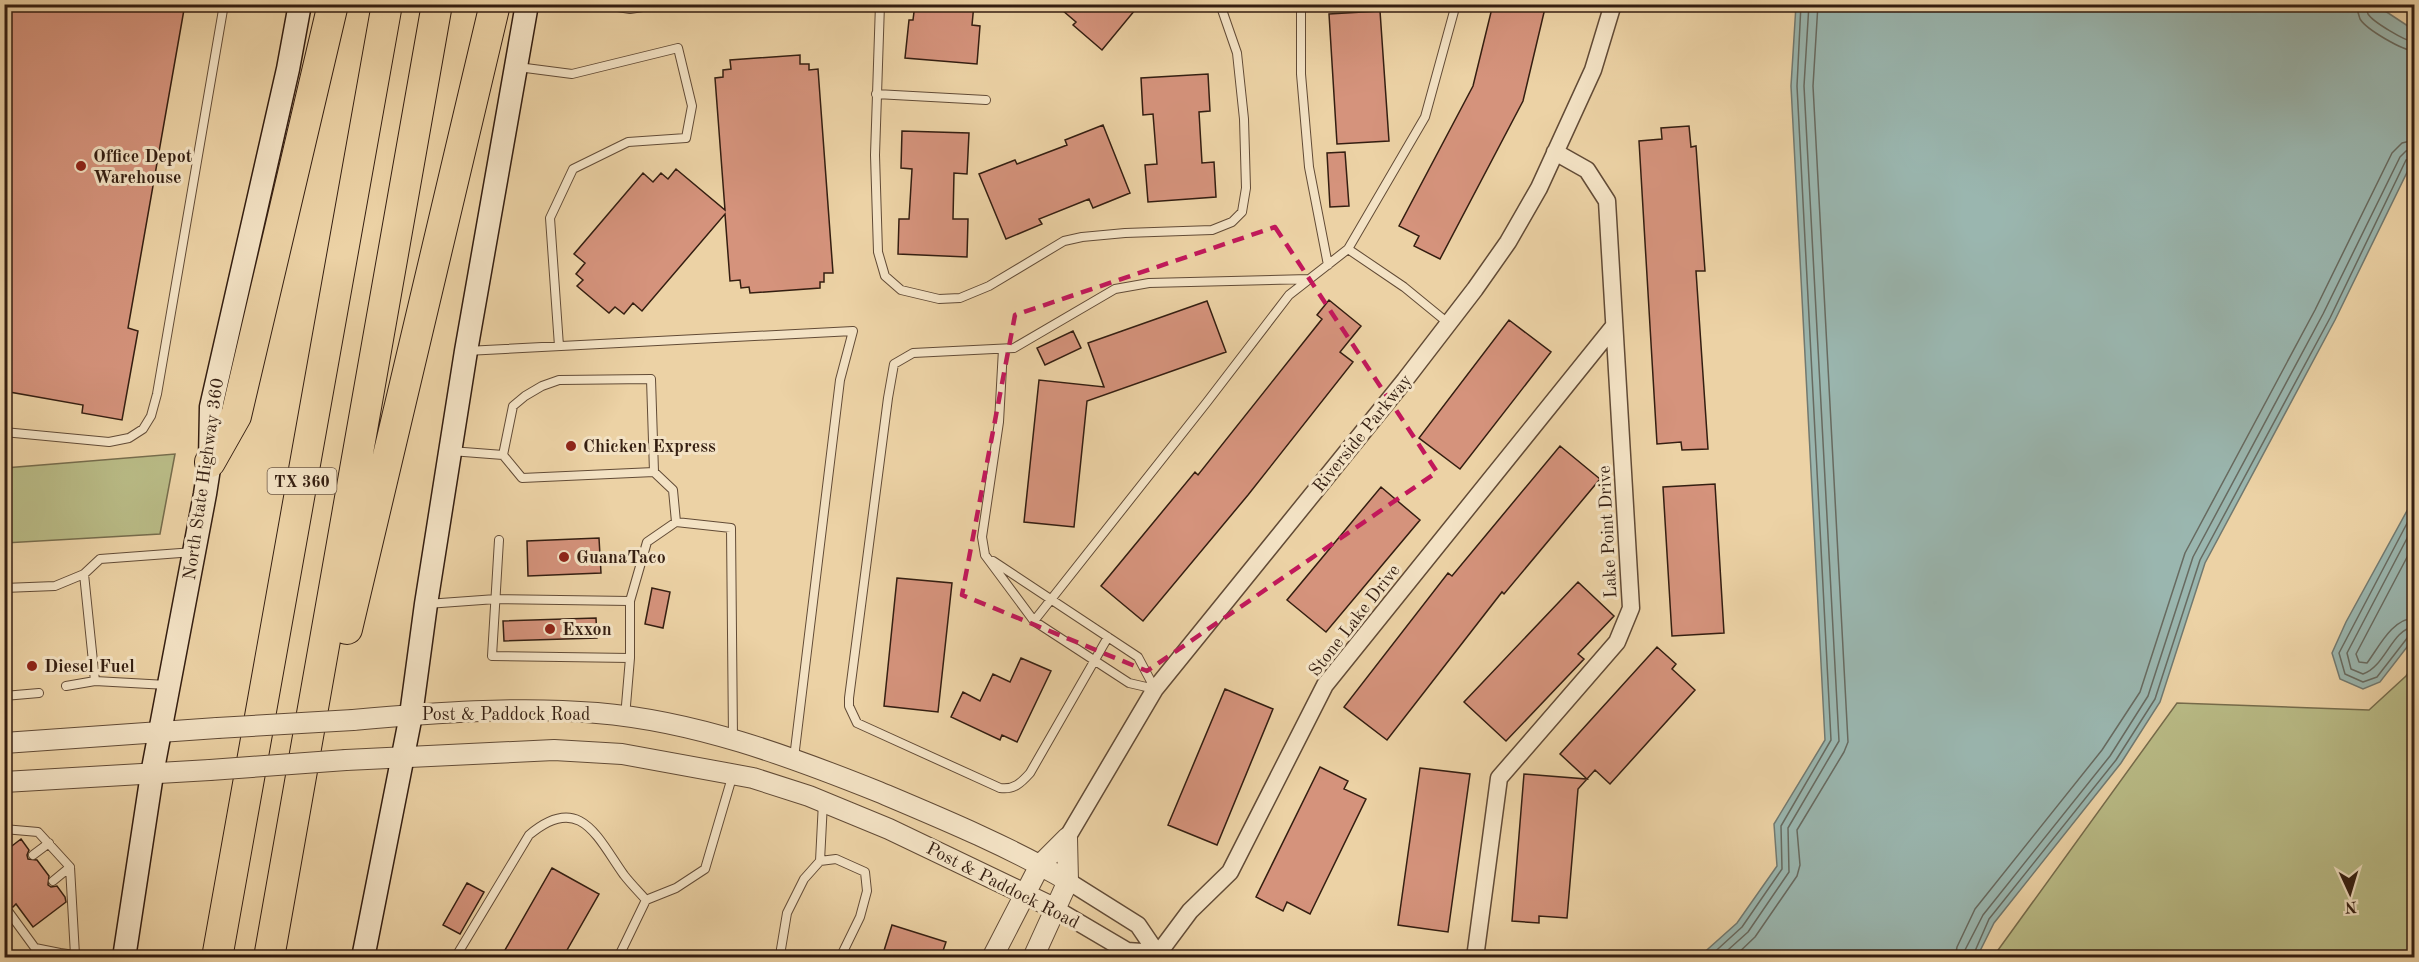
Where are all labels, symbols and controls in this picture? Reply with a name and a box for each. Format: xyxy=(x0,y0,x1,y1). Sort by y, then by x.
place label: Office Depot Warehouse xyxy=(93,148,193,187)
marker: Office Depot Warehouse xyxy=(74,159,88,173)
street label: Riverside Parkway xyxy=(1310,371,1416,496)
street label: North State Highway 360 xyxy=(181,377,227,581)
place label: Chicken Express xyxy=(583,438,716,456)
marker: Chicken Express xyxy=(564,439,578,453)
street label: Lake Point Drive xyxy=(1596,465,1620,599)
road number: TX 360 xyxy=(268,468,336,494)
place label: GuanaTaco xyxy=(576,549,666,567)
marker: GuanaTaco xyxy=(557,550,571,564)
street label: Stone Lake Drive xyxy=(1306,561,1404,680)
place label: Exxon xyxy=(562,621,612,639)
marker: Exxon xyxy=(543,622,557,636)
place label: Diesel Fuel xyxy=(44,658,135,676)
marker: Diesel Fuel xyxy=(25,659,39,673)
street label: Post & Paddock Road xyxy=(422,706,590,724)
street label: Post & Paddock Road xyxy=(923,840,1082,932)
north arrow xyxy=(2320,863,2380,923)
text: N xyxy=(2343,898,2358,914)

